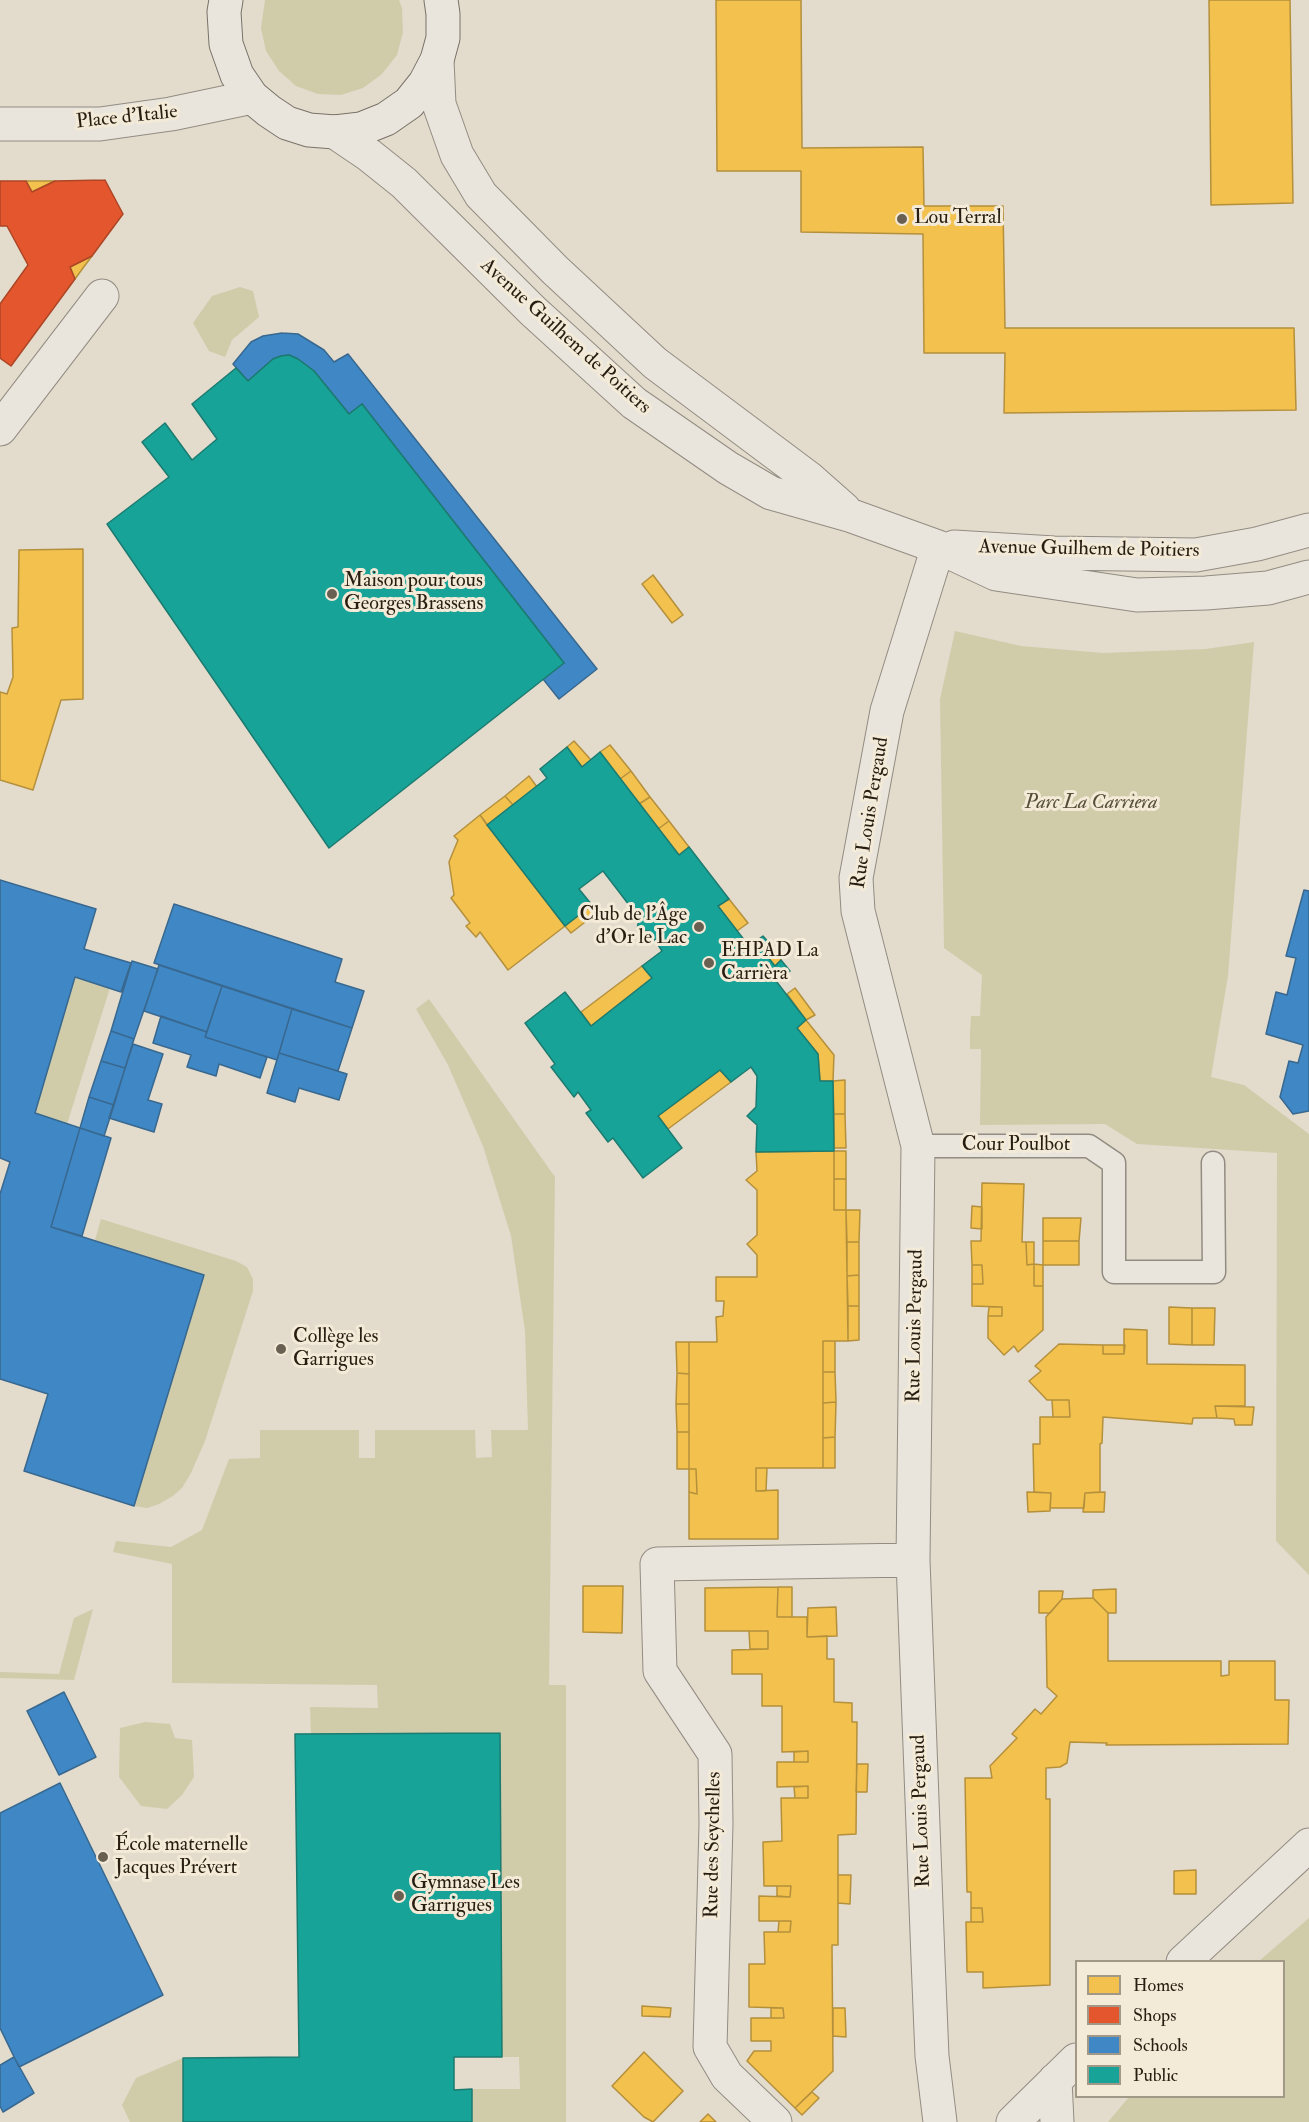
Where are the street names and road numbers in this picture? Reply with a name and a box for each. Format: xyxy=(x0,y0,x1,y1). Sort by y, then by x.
street label: Place d'Italie xyxy=(75,101,179,135)
street label: Avenue Guilhem de Poitiers xyxy=(475,254,655,420)
street label: Avenue Guilhem de Poitiers xyxy=(978,536,1200,564)
street label: Rue Louis Pergaud xyxy=(847,735,895,891)
street label: Cour Poulbot xyxy=(962,1134,1070,1158)
street label: Rue Louis Pergaud xyxy=(903,1249,929,1403)
street label: Rue Louis Pergaud xyxy=(907,1734,937,1888)
street label: Rue des Seychelles xyxy=(701,1771,727,1919)

